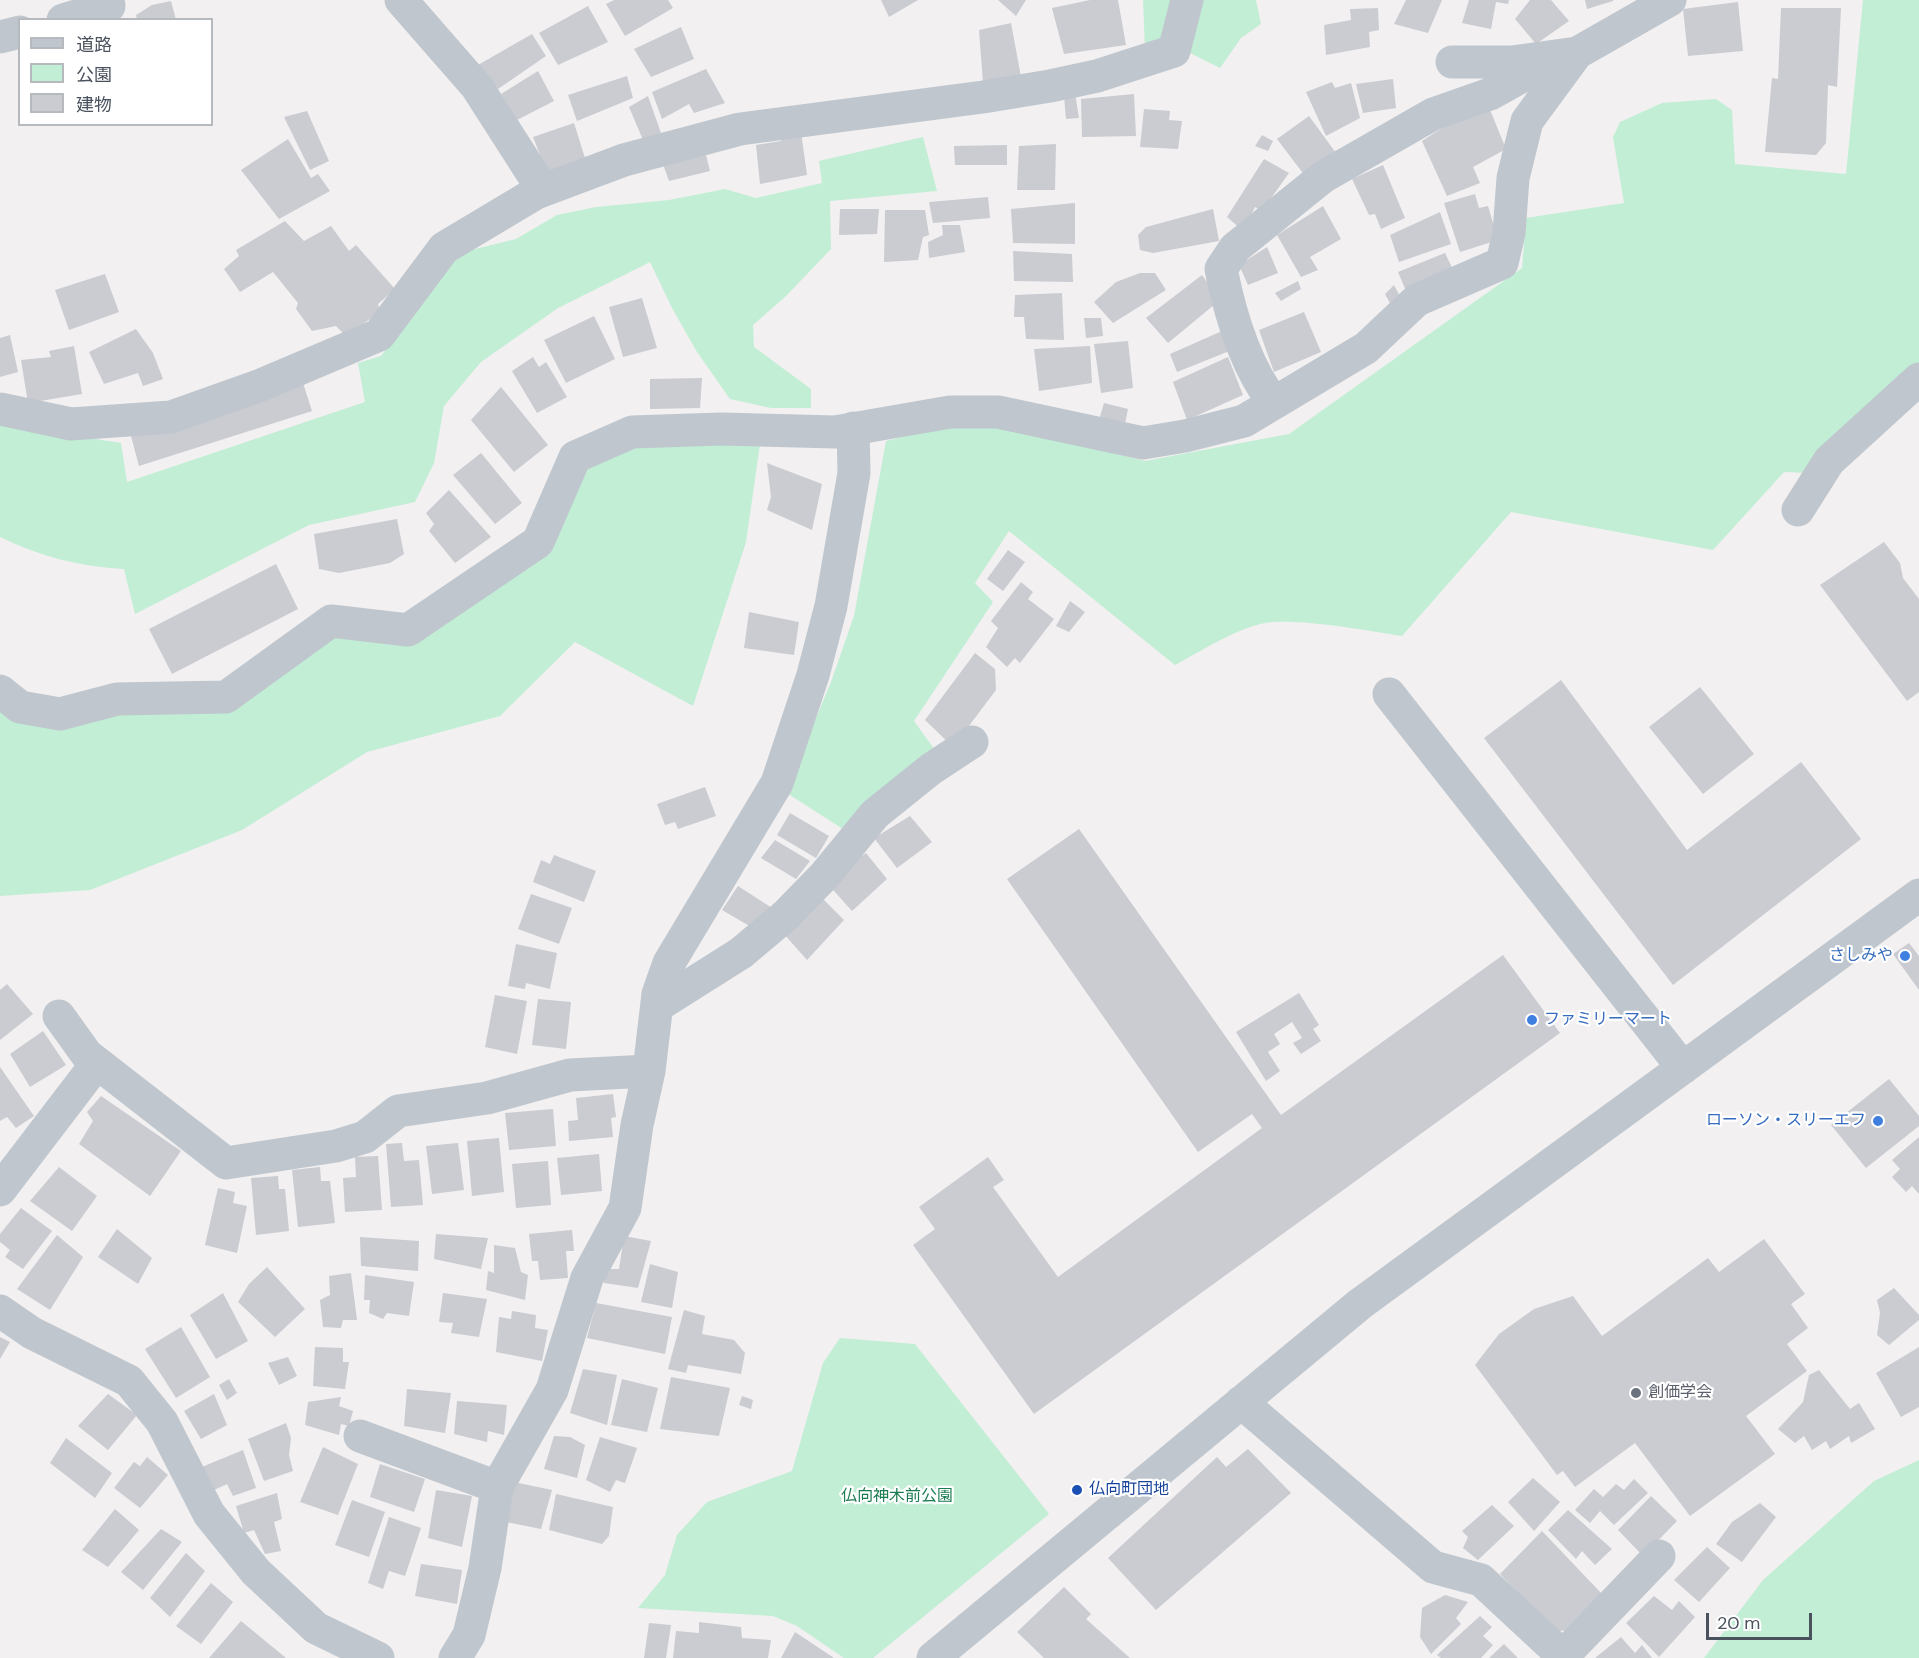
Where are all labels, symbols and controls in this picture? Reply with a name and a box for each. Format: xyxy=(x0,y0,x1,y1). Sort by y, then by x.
legend xyxy=(18,18,213,126)
text: 道路 xyxy=(76,33,112,57)
text: 公園 xyxy=(76,63,112,87)
text: 建物 xyxy=(76,93,112,117)
place label: さしみや xyxy=(1829,946,1893,966)
marker: さしみや xyxy=(1898,949,1912,963)
place label: ファミリーマート xyxy=(1544,1010,1672,1030)
marker: ファミリーマート xyxy=(1525,1013,1539,1027)
place label: ローソン・スリーエフ xyxy=(1706,1111,1866,1131)
marker: ローソン・スリーエフ xyxy=(1871,1114,1885,1128)
place label: 創価学会 xyxy=(1648,1383,1712,1403)
marker: 創価学会 xyxy=(1629,1386,1643,1400)
place label: 仏向町団地 xyxy=(1089,1480,1169,1500)
marker: 仏向町団地 xyxy=(1070,1483,1084,1497)
park label: 仏向神木前公園 xyxy=(841,1487,953,1507)
scale bar xyxy=(1709,1601,1816,1639)
text: 20 m xyxy=(1717,1611,1760,1635)

